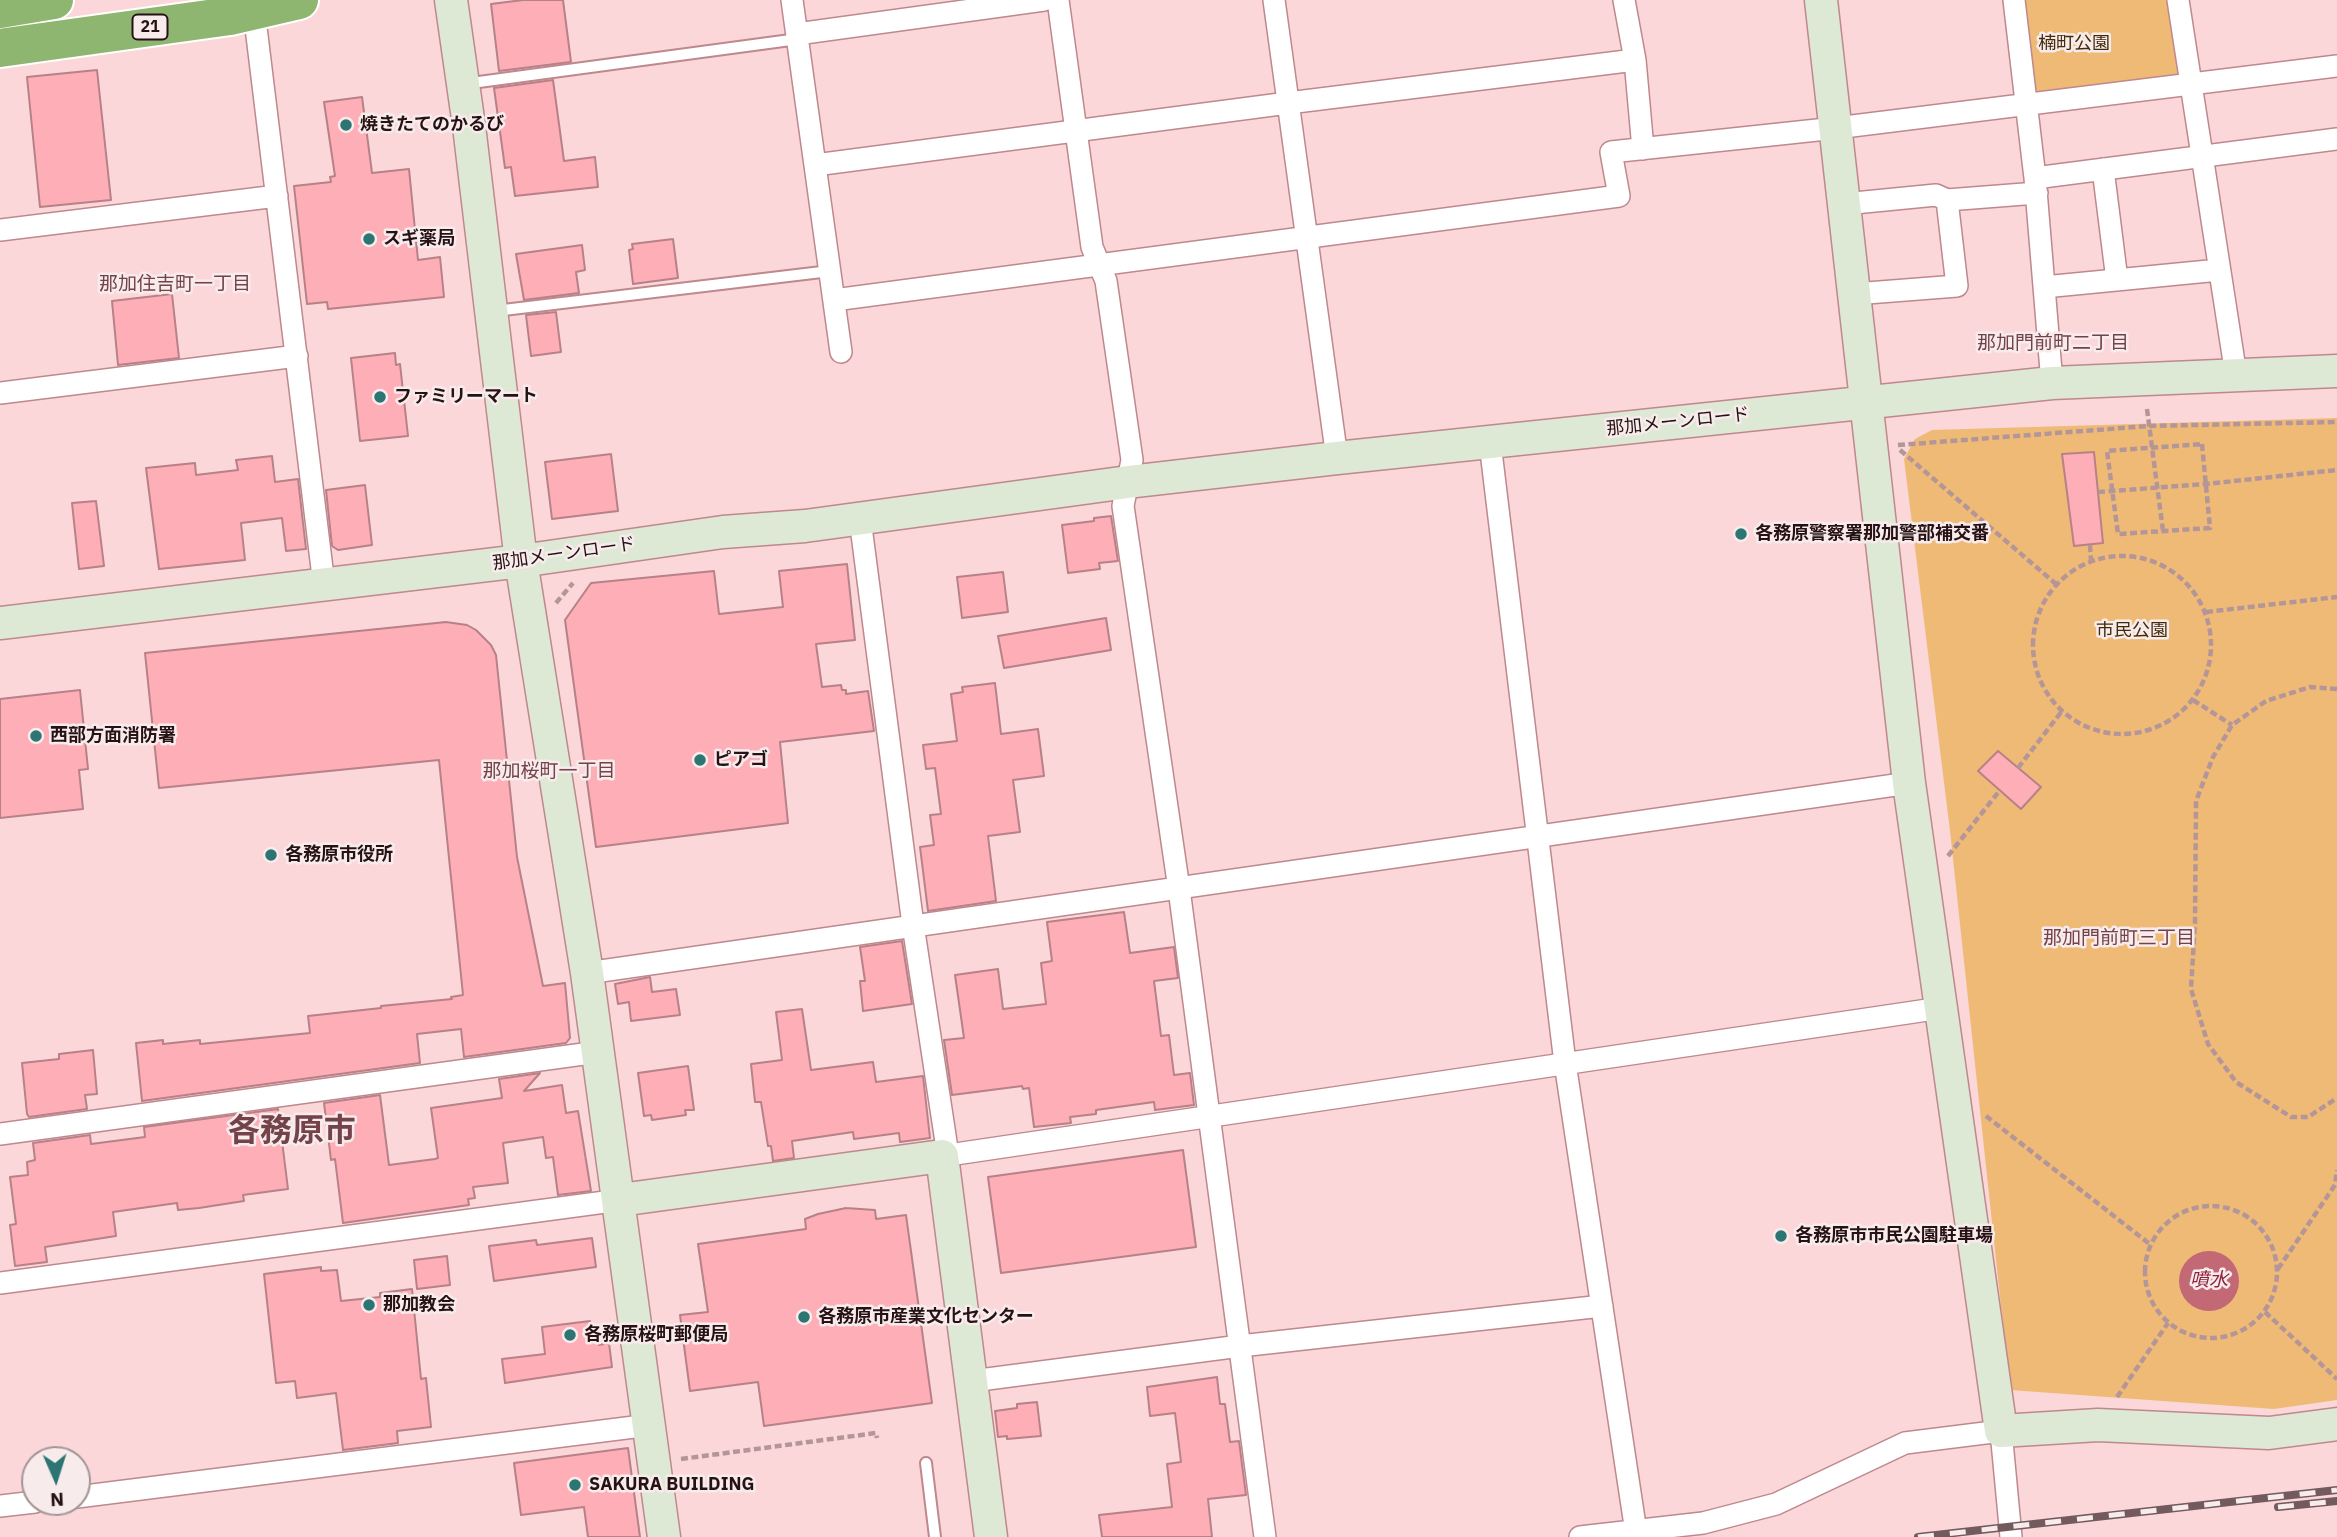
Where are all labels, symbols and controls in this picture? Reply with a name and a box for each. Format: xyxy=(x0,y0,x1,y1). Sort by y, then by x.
road number: 21 xyxy=(132,15,168,40)
park label: 楠町公園 xyxy=(2038,33,2110,55)
place label: 焼きたてのかるび xyxy=(360,114,504,136)
marker: 焼きたてのかるび xyxy=(338,117,354,133)
place label: スギ薬局 xyxy=(383,228,455,250)
marker: スギ薬局 xyxy=(361,231,377,247)
district label: 那加住吉町一丁目 xyxy=(99,274,251,296)
district label: 那加門前町二丁目 xyxy=(1977,333,2129,355)
place label: ファミリーマート xyxy=(394,386,538,408)
marker: ファミリーマート xyxy=(372,389,388,405)
street label: 那加メーンロード xyxy=(1605,404,1751,440)
place label: 各務原警察署那加警部補交番 xyxy=(1755,523,1989,545)
marker: 各務原警察署那加警部補交番 xyxy=(1733,526,1749,542)
street label: 那加メーンロード xyxy=(491,533,637,575)
park label: 市民公園 xyxy=(2096,620,2168,642)
place label: 西部方面消防署 xyxy=(50,725,176,747)
marker: 西部方面消防署 xyxy=(28,728,44,744)
place label: ピアゴ xyxy=(714,749,768,771)
marker: ピアゴ xyxy=(692,752,708,768)
district label: 那加桜町一丁目 xyxy=(483,761,615,783)
place label: 各務原市役所 xyxy=(285,844,393,866)
marker: 各務原市役所 xyxy=(263,847,279,863)
district label: 那加門前町三丁目 xyxy=(2043,928,2195,950)
district label: 各務原市 xyxy=(228,1113,356,1151)
place label: 各務原市市民公園駐車場 xyxy=(1795,1225,1993,1247)
marker: 各務原市市民公園駐車場 xyxy=(1773,1228,1789,1244)
water label: 噴水 xyxy=(2190,1270,2228,1292)
place label: 那加教会 xyxy=(383,1294,455,1316)
marker: 那加教会 xyxy=(361,1297,377,1313)
place label: 各務原市産業文化センター xyxy=(818,1306,1034,1328)
marker: 各務原市産業文化センター xyxy=(796,1309,812,1325)
place label: 各務原桜町郵便局 xyxy=(584,1324,728,1346)
marker: 各務原桜町郵便局 xyxy=(562,1327,578,1343)
north arrow xyxy=(21,1446,91,1516)
place label: SAKURA BUILDING xyxy=(589,1474,754,1496)
marker: SAKURA BUILDING xyxy=(567,1477,583,1493)
text: N xyxy=(50,1488,65,1512)

